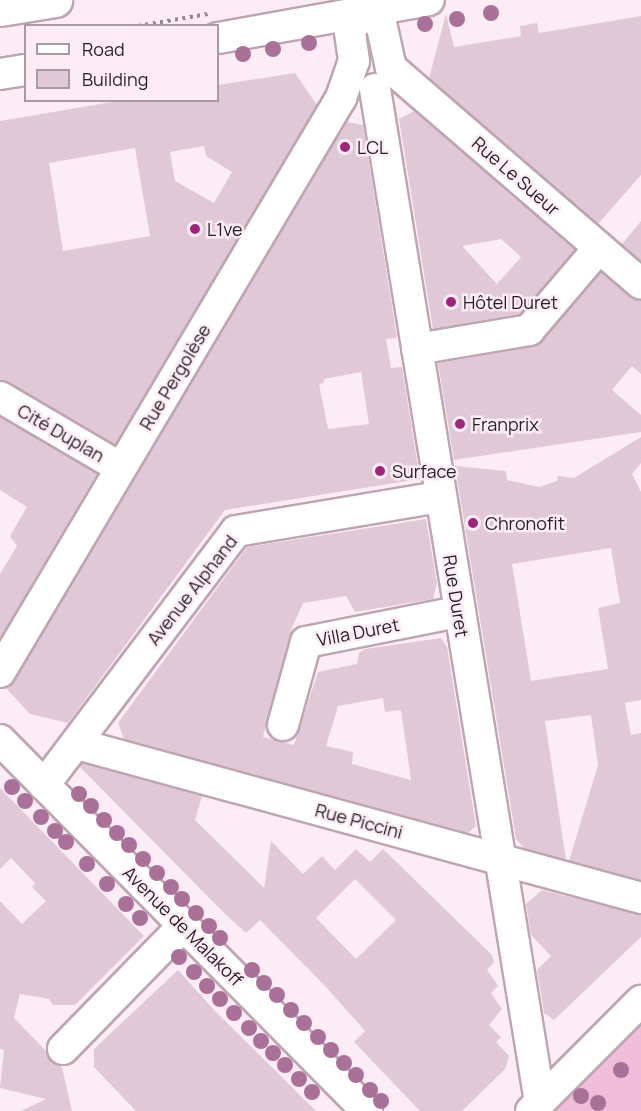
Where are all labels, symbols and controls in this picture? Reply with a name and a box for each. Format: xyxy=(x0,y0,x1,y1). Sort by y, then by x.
legend xyxy=(24,24,219,102)
text: Road xyxy=(82,37,125,61)
text: Building xyxy=(82,67,148,91)
street label: Rue Le Sueur xyxy=(468,132,564,220)
place label: LCL xyxy=(357,136,388,158)
marker: LCL xyxy=(338,140,352,154)
place label: L1ve xyxy=(207,218,243,240)
marker: L1ve xyxy=(188,222,202,236)
place label: Hôtel Duret xyxy=(463,291,558,313)
marker: Hôtel Duret xyxy=(444,295,458,309)
street label: Rue Pergolèse xyxy=(135,320,215,434)
street label: Cité Duplan xyxy=(14,399,108,467)
place label: Franprix xyxy=(472,413,539,435)
marker: Franprix xyxy=(453,417,467,431)
place label: Surface xyxy=(392,460,457,482)
marker: Surface xyxy=(373,464,387,478)
place label: Chronofit xyxy=(485,512,565,534)
marker: Chronofit xyxy=(466,516,480,530)
street label: Avenue Alphand xyxy=(142,531,242,649)
street label: Rue Duret xyxy=(439,553,473,639)
street label: Villa Duret xyxy=(315,613,401,651)
street label: Rue Piccini xyxy=(313,799,405,843)
street label: Avenue de Malakoff xyxy=(119,862,247,990)

